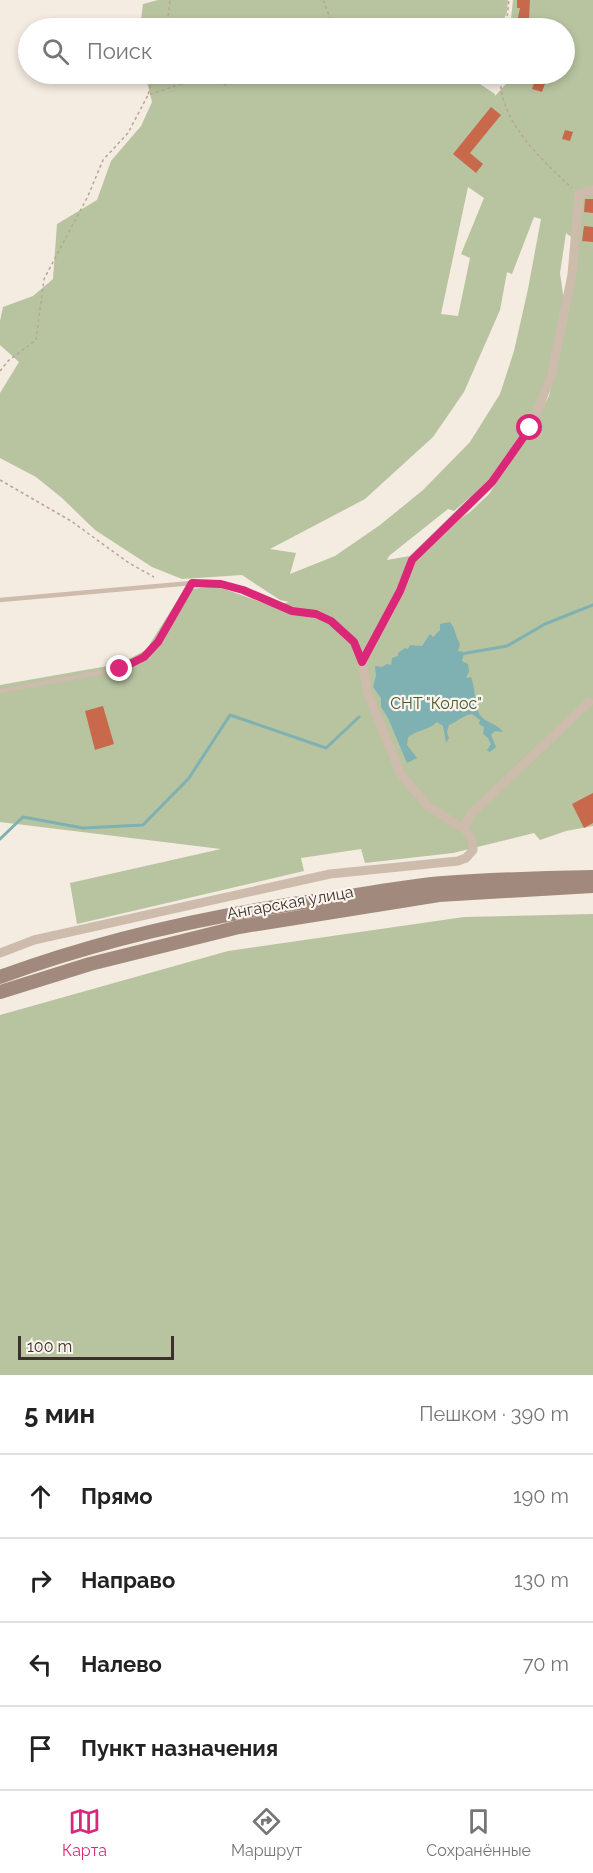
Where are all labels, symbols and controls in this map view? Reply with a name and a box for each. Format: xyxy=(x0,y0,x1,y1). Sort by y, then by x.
search box xyxy=(18,18,575,84)
icon: search xyxy=(39,35,72,68)
text: Поиск xyxy=(87,38,152,64)
route start xyxy=(516,414,542,440)
route end xyxy=(106,655,132,681)
park label: СНТ "Колос" xyxy=(390,694,482,713)
street label: Ангарская улица xyxy=(225,882,355,923)
scale bar xyxy=(18,1333,174,1360)
text: 100 m xyxy=(27,1337,72,1356)
text: 5 мин xyxy=(24,1399,95,1429)
text: Пешком · 390 m xyxy=(419,1402,569,1426)
icon: ahead xyxy=(24,1480,57,1513)
text: Прямо xyxy=(81,1483,153,1509)
text: 190 m xyxy=(513,1484,569,1508)
icon: right xyxy=(24,1564,57,1597)
text: Направо xyxy=(81,1567,175,1593)
text: 130 m xyxy=(514,1568,569,1592)
icon: left xyxy=(24,1648,57,1681)
text: Налево xyxy=(81,1651,162,1677)
text: 70 m xyxy=(523,1652,569,1676)
icon: arrive xyxy=(24,1732,57,1765)
text: Пункт назначения xyxy=(81,1735,278,1761)
tab: Карта xyxy=(62,1805,107,1860)
tab: Маршрут xyxy=(231,1805,302,1860)
tab: Сохранённые xyxy=(426,1805,531,1860)

